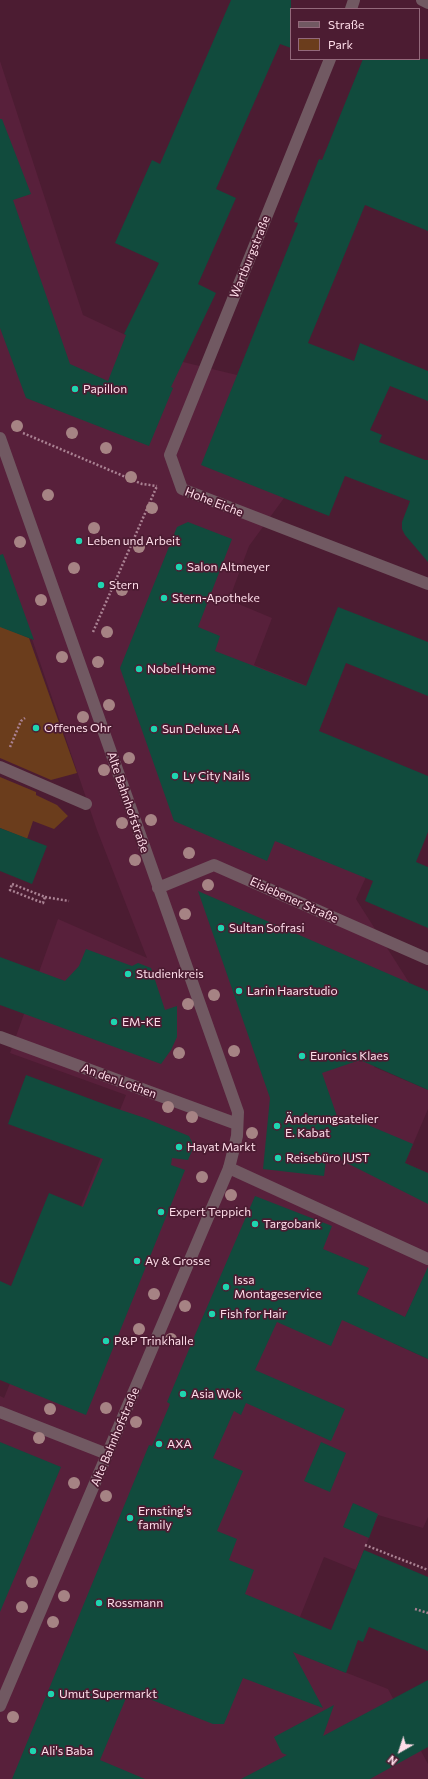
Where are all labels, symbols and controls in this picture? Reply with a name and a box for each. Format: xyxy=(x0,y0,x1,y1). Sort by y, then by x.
legend xyxy=(290,8,420,60)
text: Straße xyxy=(328,17,364,31)
text: Park xyxy=(328,37,353,51)
street label: Wartburgstraße xyxy=(227,214,273,300)
place label: Papillon xyxy=(83,382,127,396)
marker: Papillon xyxy=(70,384,80,394)
street label: Hohe Eiche xyxy=(183,484,245,520)
place label: Leben und Arbeit xyxy=(87,534,180,548)
marker: Leben und Arbeit xyxy=(74,536,84,546)
place label: Salon Altmeyer xyxy=(187,560,270,574)
marker: Salon Altmeyer xyxy=(174,562,184,572)
place label: Stern xyxy=(109,578,139,592)
marker: Stern xyxy=(96,580,106,590)
place label: Stern-Apotheke xyxy=(172,591,260,605)
marker: Stern-Apotheke xyxy=(159,593,169,603)
place label: Nobel Home xyxy=(147,662,215,676)
marker: Nobel Home xyxy=(134,664,144,674)
place label: Offenes Ohr xyxy=(44,721,111,735)
place label: Sun Deluxe LA xyxy=(162,722,240,736)
marker: Offenes Ohr xyxy=(31,723,41,733)
marker: Sun Deluxe LA xyxy=(149,724,159,734)
street label: Alte Bahnhofstraße xyxy=(104,750,152,854)
place label: Ly City Nails xyxy=(183,769,250,783)
marker: Ly City Nails xyxy=(170,771,180,781)
street label: Eislebener Straße xyxy=(248,874,340,926)
place label: Sultan Sofrasi xyxy=(229,921,305,935)
marker: Sultan Sofrasi xyxy=(216,923,226,933)
place label: Studienkreis xyxy=(136,967,204,981)
marker: Studienkreis xyxy=(123,969,133,979)
place label: Larin Haarstudio xyxy=(247,984,338,998)
marker: Larin Haarstudio xyxy=(234,986,244,996)
place label: EM-KE xyxy=(122,1015,161,1029)
marker: EM-KE xyxy=(109,1017,119,1027)
place label: Euronics Klaes xyxy=(310,1049,388,1063)
marker: Euronics Klaes xyxy=(297,1051,307,1061)
street label: An den Lothen xyxy=(79,1061,159,1101)
place label: Änderungsatelier E. Kabat xyxy=(285,1112,378,1140)
marker: Änderungsatelier E. Kabat xyxy=(272,1121,282,1131)
place label: Hayat Markt xyxy=(187,1140,256,1154)
marker: Hayat Markt xyxy=(174,1142,184,1152)
place label: Reisebüro JUST xyxy=(286,1151,370,1165)
marker: Reisebüro JUST xyxy=(273,1153,283,1163)
place label: Expert Teppich xyxy=(169,1205,251,1219)
marker: Expert Teppich xyxy=(156,1207,166,1217)
place label: Targobank xyxy=(263,1217,321,1231)
marker: Targobank xyxy=(250,1219,260,1229)
place label: Ay & Grosse xyxy=(145,1254,210,1268)
marker: Ay & Grosse xyxy=(132,1256,142,1266)
place label: Issa Montageservice xyxy=(234,1273,322,1301)
marker: Issa Montageservice xyxy=(221,1282,231,1292)
place label: Fish for Hair xyxy=(220,1307,286,1321)
marker: Fish for Hair xyxy=(207,1309,217,1319)
place label: P&P Trinkhalle xyxy=(114,1334,193,1348)
marker: P&P Trinkhalle xyxy=(101,1336,111,1346)
street label: Alte Bahnhofstraße xyxy=(88,1385,142,1489)
place label: Asia Wok xyxy=(191,1387,241,1401)
marker: Asia Wok xyxy=(178,1389,188,1399)
place label: AXA xyxy=(167,1437,192,1451)
marker: AXA xyxy=(154,1439,164,1449)
place label: Ernsting's family xyxy=(138,1504,191,1532)
marker: Ernsting's family xyxy=(125,1513,135,1523)
place label: Rossmann xyxy=(107,1596,163,1610)
marker: Rossmann xyxy=(94,1598,104,1608)
place label: Umut Supermarkt xyxy=(59,1687,157,1701)
marker: Umut Supermarkt xyxy=(46,1689,56,1699)
north arrow xyxy=(380,1731,420,1771)
place label: Ali's Baba xyxy=(41,1744,93,1758)
marker: Ali's Baba xyxy=(28,1746,38,1756)
text: N xyxy=(385,1753,399,1768)

